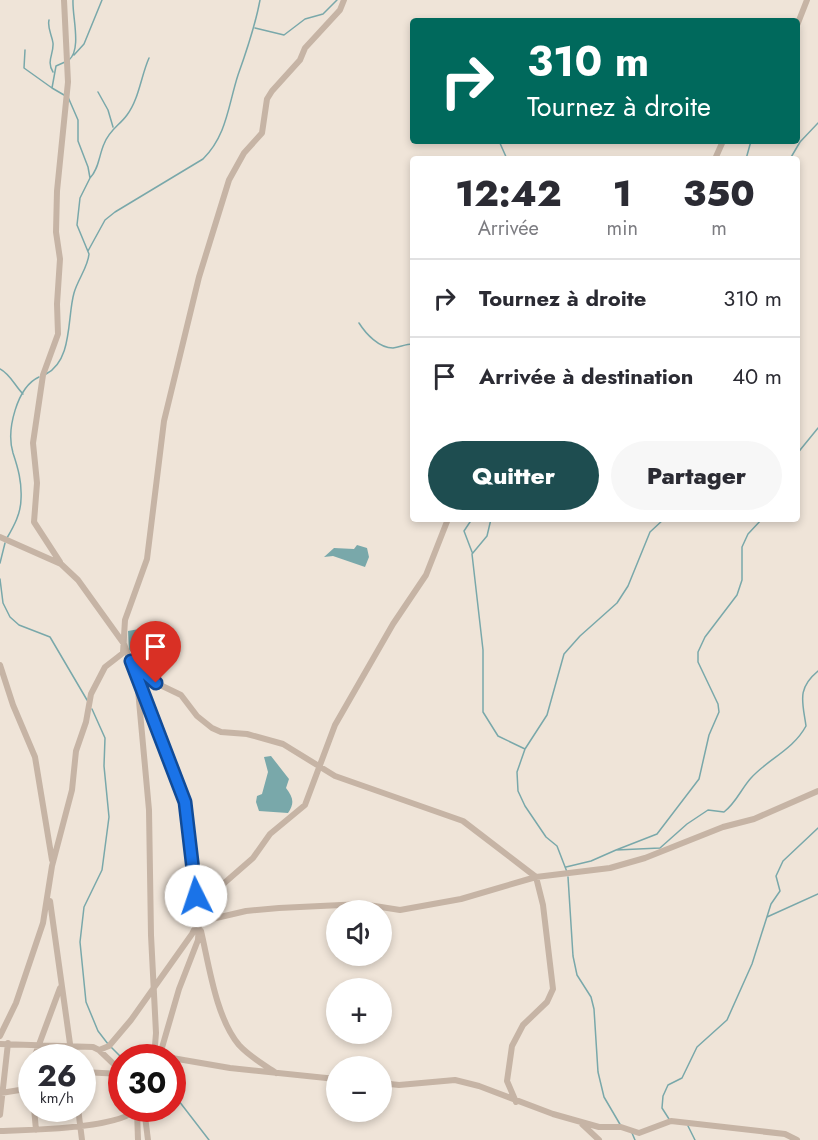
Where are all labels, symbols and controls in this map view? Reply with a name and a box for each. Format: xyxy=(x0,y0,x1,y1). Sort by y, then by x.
text: 310 m xyxy=(527,31,649,92)
icon: right xyxy=(428,42,506,120)
text: Tournez à droite xyxy=(527,87,711,126)
text: 12:42 xyxy=(455,167,561,219)
text: 1 xyxy=(613,167,632,219)
text: 350 xyxy=(683,167,755,219)
text: Arrivée xyxy=(478,214,539,243)
text: min xyxy=(607,214,638,243)
text: m xyxy=(711,214,727,243)
icon: right xyxy=(428,282,461,315)
text: Tournez à droite xyxy=(479,282,646,314)
text: 310 m xyxy=(723,282,782,314)
icon: arrive xyxy=(428,360,461,393)
text: Arrivée à destination xyxy=(479,360,693,392)
text: 40 m xyxy=(732,360,782,392)
button: Quitter xyxy=(428,441,599,510)
button: Partager xyxy=(611,441,782,510)
pin xyxy=(130,621,181,683)
icon: arrive xyxy=(139,630,172,663)
position arrow xyxy=(164,864,228,928)
map controls xyxy=(326,900,392,1122)
button: sound xyxy=(326,900,392,966)
button: + xyxy=(326,978,392,1044)
speed limit sign: 30 xyxy=(108,1044,186,1122)
text: 26 xyxy=(37,1054,77,1097)
button: − xyxy=(326,1056,392,1122)
text: km/h xyxy=(40,1087,74,1109)

